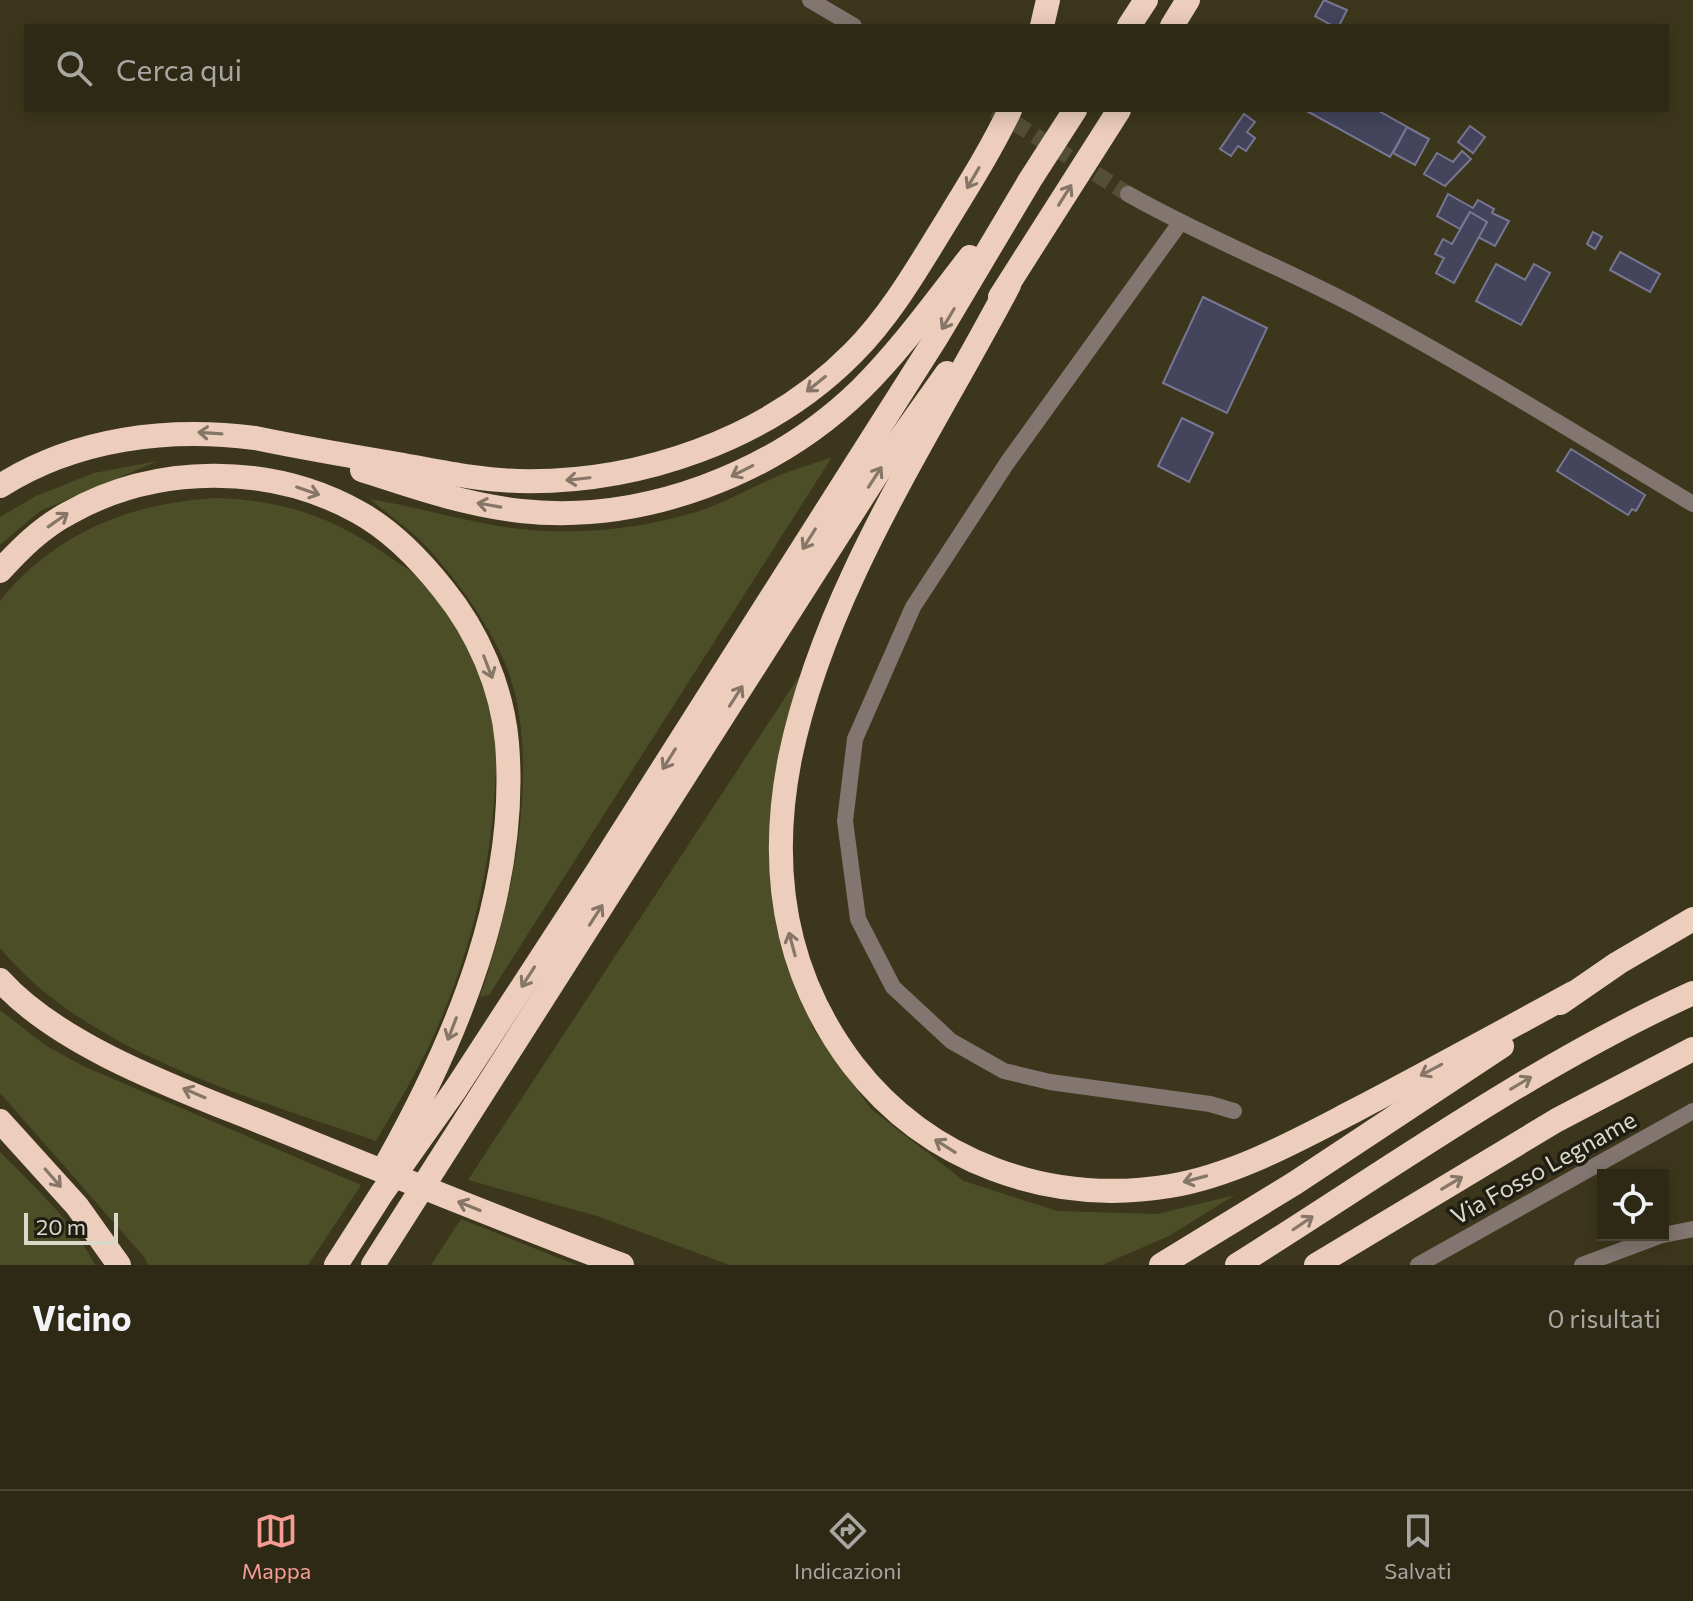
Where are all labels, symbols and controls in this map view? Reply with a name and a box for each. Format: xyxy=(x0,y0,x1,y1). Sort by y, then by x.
search box xyxy=(24,24,1669,112)
icon: search xyxy=(52,46,96,90)
text: Cerca qui xyxy=(116,50,242,87)
one-way arrow xyxy=(965,166,980,190)
one-way arrow xyxy=(1057,185,1073,207)
one-way arrow xyxy=(940,307,956,330)
one-way arrow xyxy=(806,375,827,392)
one-way arrow xyxy=(197,425,224,440)
one-way arrow xyxy=(730,463,754,479)
one-way arrow xyxy=(868,466,884,489)
one-way arrow xyxy=(565,472,592,487)
one-way arrow xyxy=(295,484,320,499)
one-way arrow xyxy=(476,497,502,512)
one-way arrow xyxy=(47,512,69,528)
one-way arrow xyxy=(800,527,816,550)
one-way arrow xyxy=(482,654,496,679)
one-way arrow xyxy=(728,685,744,708)
one-way arrow xyxy=(661,747,678,769)
one-way arrow xyxy=(588,904,604,927)
one-way arrow xyxy=(783,931,798,957)
one-way arrow xyxy=(520,965,536,988)
one-way arrow xyxy=(444,1016,459,1041)
one-way arrow xyxy=(1419,1063,1443,1079)
one-way arrow xyxy=(1509,1074,1532,1090)
one-way arrow xyxy=(182,1085,206,1100)
street label: Via Fosso Legname xyxy=(1445,1104,1641,1230)
one-way arrow xyxy=(934,1138,957,1154)
one-way arrow xyxy=(44,1168,62,1188)
map controls xyxy=(1597,1169,1669,1241)
button: locate xyxy=(1597,1169,1669,1241)
one-way arrow xyxy=(1183,1173,1209,1188)
one-way arrow xyxy=(1440,1174,1463,1190)
one-way arrow xyxy=(457,1198,482,1212)
scale bar xyxy=(24,1209,118,1245)
text: 20 m xyxy=(36,1213,86,1240)
one-way arrow xyxy=(1291,1215,1313,1231)
text: Vicino xyxy=(32,1296,132,1338)
text: 0 risultati xyxy=(1547,1302,1661,1333)
tab: Mappa xyxy=(241,1509,311,1584)
tab: Indicazioni xyxy=(794,1509,902,1584)
tab: Salvati xyxy=(1384,1509,1452,1584)

